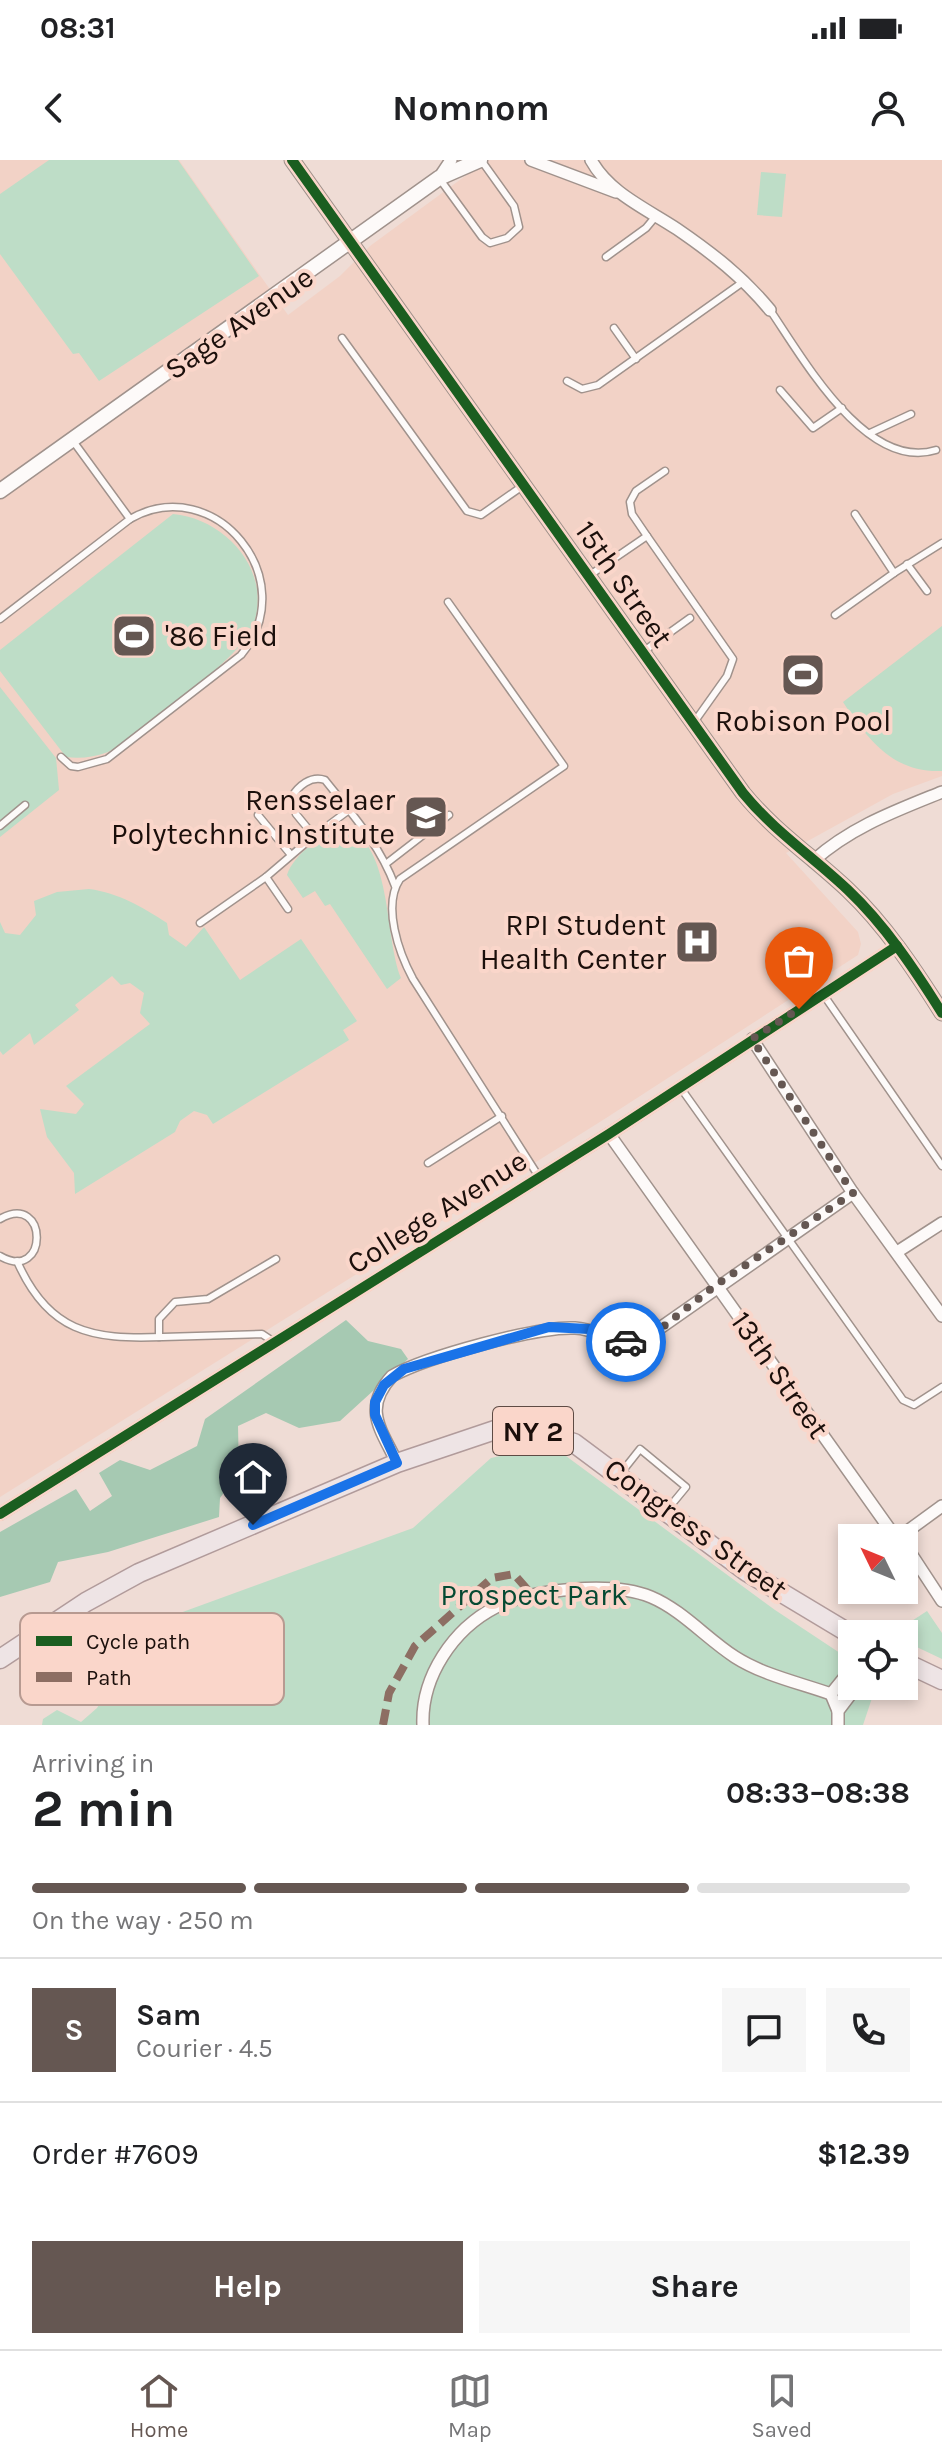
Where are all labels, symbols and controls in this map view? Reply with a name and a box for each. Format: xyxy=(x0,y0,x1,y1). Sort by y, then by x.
text: 08:31 xyxy=(40,10,116,46)
icon: back xyxy=(32,86,76,130)
icon: person xyxy=(866,86,910,130)
text: Nomnom xyxy=(392,87,550,129)
street label: Sage Avenue xyxy=(158,259,320,387)
street label: 15th Street xyxy=(567,514,681,654)
sports icon: '86 Field xyxy=(110,612,158,660)
place label: '86 Field xyxy=(165,618,278,654)
sports icon: Robison Pool xyxy=(779,651,827,699)
place label: Robison Pool xyxy=(715,703,891,739)
place label: Rensselaer Polytechnic Institute xyxy=(111,782,395,852)
school or university icon: Rensselaer Polytechnic Institute xyxy=(402,793,450,841)
place label: RPI Student Health Center xyxy=(480,907,666,977)
hospital icon: RPI Student Health Center xyxy=(673,918,721,966)
pin xyxy=(765,927,833,1009)
icon: bag xyxy=(777,939,821,983)
street label: College Avenue xyxy=(340,1142,534,1282)
courier xyxy=(586,1302,666,1382)
street label: 13th Street xyxy=(723,1305,837,1445)
icon: car xyxy=(604,1320,648,1364)
road number: NY 2 xyxy=(493,1407,573,1455)
pin xyxy=(219,1443,287,1525)
street label: Congress Street xyxy=(598,1451,794,1607)
icon: home xyxy=(231,1455,275,1499)
north arrow xyxy=(838,1524,918,1604)
map controls xyxy=(838,1524,918,1700)
park label: Prospect Park xyxy=(440,1577,628,1613)
legend xyxy=(20,1613,284,1705)
button: locate xyxy=(838,1620,918,1700)
text: Cycle path xyxy=(86,1629,190,1655)
text: Path xyxy=(86,1665,132,1691)
text: Arriving in xyxy=(32,1748,154,1779)
text: 08:33–08:38 xyxy=(726,1775,910,1811)
text: 2 min xyxy=(32,1778,175,1839)
text: On the way · 250 m xyxy=(32,1905,254,1936)
button: chat xyxy=(722,1988,806,2072)
button: phone xyxy=(826,1988,910,2072)
text: Sam xyxy=(136,1997,201,2033)
text: S xyxy=(64,2012,84,2048)
text: Courier · 4.5 xyxy=(136,2033,273,2064)
text: Order #7609 xyxy=(32,2136,199,2172)
text: $12.39 xyxy=(817,2136,910,2172)
button: Help xyxy=(32,2241,463,2333)
button: Share xyxy=(479,2241,910,2333)
tab: Home xyxy=(130,2369,188,2443)
tab: Map xyxy=(448,2369,492,2443)
tab: Saved xyxy=(751,2369,812,2443)

